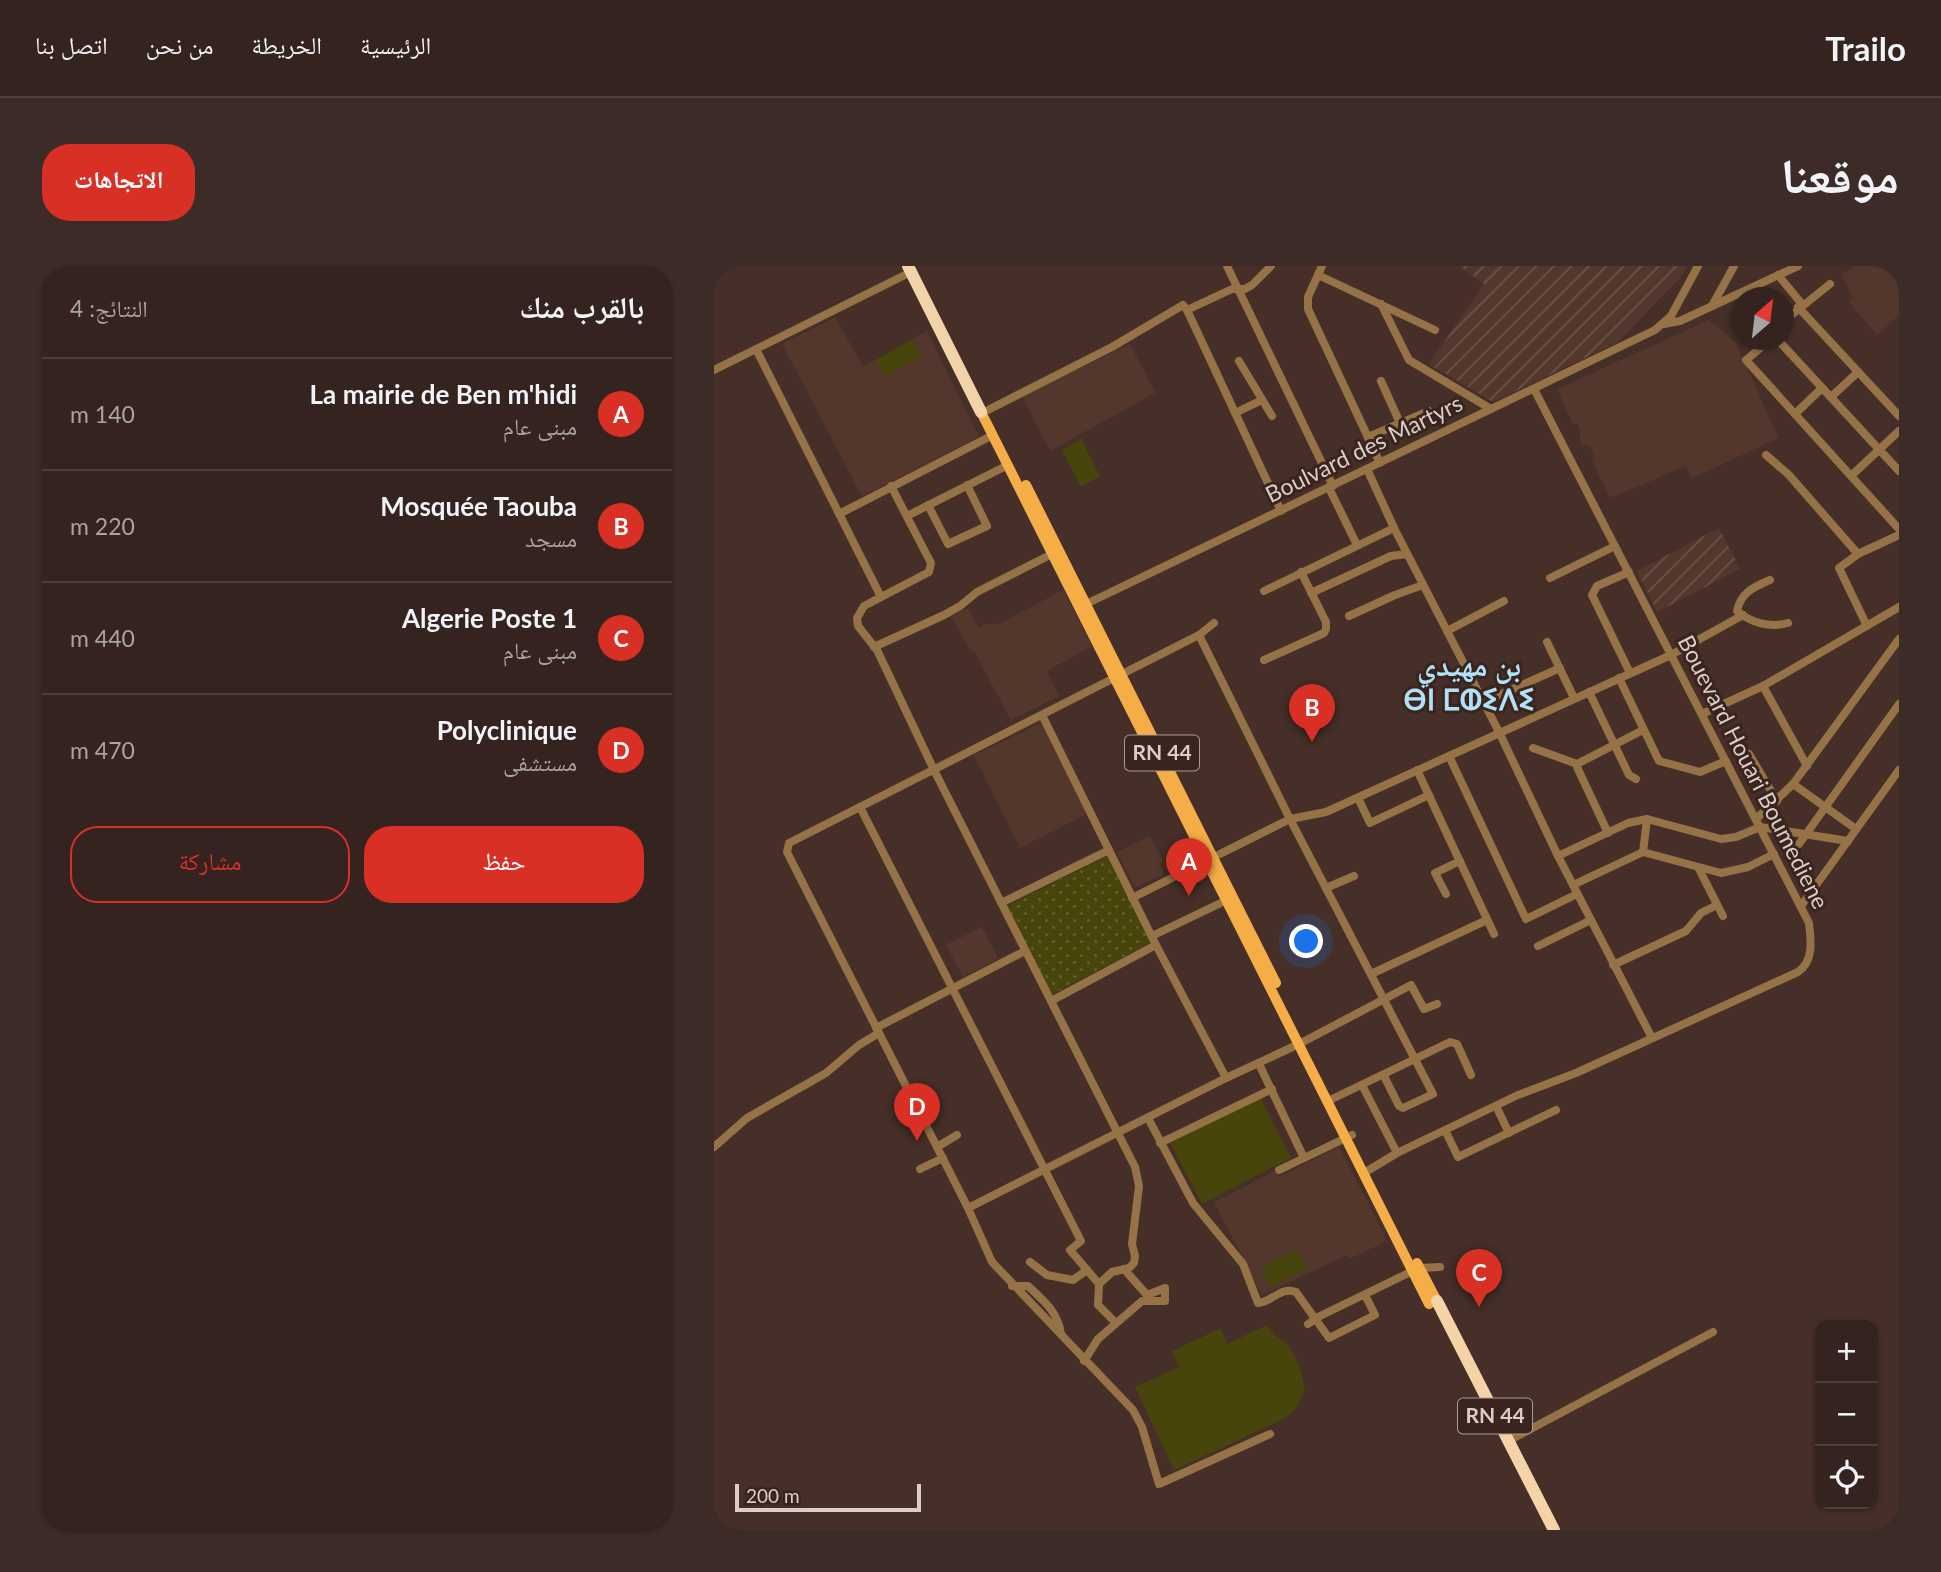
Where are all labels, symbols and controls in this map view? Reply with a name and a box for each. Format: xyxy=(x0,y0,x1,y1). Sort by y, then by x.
text: Trailo xyxy=(1825,28,1906,68)
text: اتصل بنا xyxy=(35,30,108,59)
text: من نحن xyxy=(146,30,213,59)
text: الخريطة xyxy=(251,30,322,59)
text: الرئيسية xyxy=(360,30,431,59)
button: الاتجاهات xyxy=(42,144,195,221)
text: موقعنا xyxy=(1781,145,1899,203)
north arrow xyxy=(1731,287,1794,350)
text: بالقرب منك xyxy=(520,288,644,324)
text: النتائج: 4 xyxy=(70,294,148,322)
text: La mairie de Ben m'hidi xyxy=(310,378,577,410)
street label: Boulvard des Martyrs xyxy=(1260,388,1467,508)
text: 140 m xyxy=(70,400,135,428)
text: A xyxy=(613,400,629,428)
text: مبنى عام xyxy=(503,412,577,440)
text: Mosquée Taouba xyxy=(380,490,577,522)
text: 220 m xyxy=(70,512,135,540)
text: B xyxy=(613,512,629,540)
text: مسجد xyxy=(525,524,577,552)
text: Algerie Poste 1 xyxy=(402,602,577,634)
text: 440 m xyxy=(70,624,135,652)
text: C xyxy=(613,624,629,652)
street label: Bouevard Houari Boumediene xyxy=(1672,630,1835,913)
text: مبنى عام xyxy=(503,636,577,664)
district label: بن مهيدي ⴱⵏ ⵎⵀⵉⴷⵉ xyxy=(1403,646,1535,716)
pin: B xyxy=(1289,684,1335,742)
text: Polyclinique xyxy=(437,714,577,746)
text: 470 m xyxy=(70,736,135,764)
text: D xyxy=(612,736,630,764)
road number: RN 44 xyxy=(1125,736,1199,770)
text: مستشفى xyxy=(503,748,577,776)
button: مشاركة xyxy=(70,826,350,903)
button: حفظ xyxy=(364,826,644,903)
pin: A xyxy=(1166,838,1212,896)
your location xyxy=(1289,924,1323,958)
pin: D xyxy=(894,1083,940,1141)
pin: C xyxy=(1456,1249,1502,1307)
map controls xyxy=(1815,1320,1878,1509)
button: + xyxy=(1815,1320,1878,1383)
button: − xyxy=(1815,1383,1878,1446)
road number: RN 44 xyxy=(1458,1398,1532,1434)
button: locate xyxy=(1815,1446,1878,1509)
scale bar xyxy=(735,1481,920,1513)
text: 200 m xyxy=(746,1484,800,1507)

